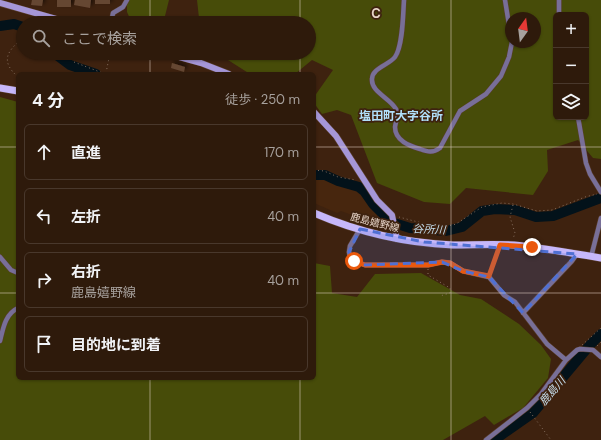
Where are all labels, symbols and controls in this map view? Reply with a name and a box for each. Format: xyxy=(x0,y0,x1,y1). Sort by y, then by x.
text: C xyxy=(371,5,381,22)
north arrow xyxy=(505,12,541,48)
map controls xyxy=(553,12,589,120)
button: + xyxy=(553,12,589,48)
search box xyxy=(16,16,316,60)
icon: search xyxy=(30,27,52,49)
text: ここで検索 xyxy=(62,29,137,49)
button: − xyxy=(553,48,589,84)
button: layers xyxy=(553,84,589,120)
text: 4 分 xyxy=(32,89,64,111)
text: 徒歩 · 250 m xyxy=(225,91,300,108)
district label: 塩田町大字谷所 xyxy=(359,108,443,124)
icon: ahead xyxy=(33,141,55,163)
text: 直進 xyxy=(71,143,101,163)
text: 170 m xyxy=(264,144,299,161)
icon: left xyxy=(33,205,55,227)
text: 左折 xyxy=(71,207,101,227)
text: 40 m xyxy=(267,208,299,225)
street label: 鹿島嬉野線 xyxy=(349,210,401,235)
water label: 谷所川 xyxy=(412,221,447,237)
route end xyxy=(523,238,541,256)
route start xyxy=(345,252,363,270)
text: 右折 xyxy=(71,262,101,282)
icon: right xyxy=(33,269,55,291)
text: 40 m xyxy=(267,272,299,289)
text: 鹿島嬉野線 xyxy=(71,284,136,301)
icon: arrive xyxy=(33,333,55,355)
text: 目的地に到着 xyxy=(71,335,161,355)
water label: 鹿島川 xyxy=(536,373,569,408)

